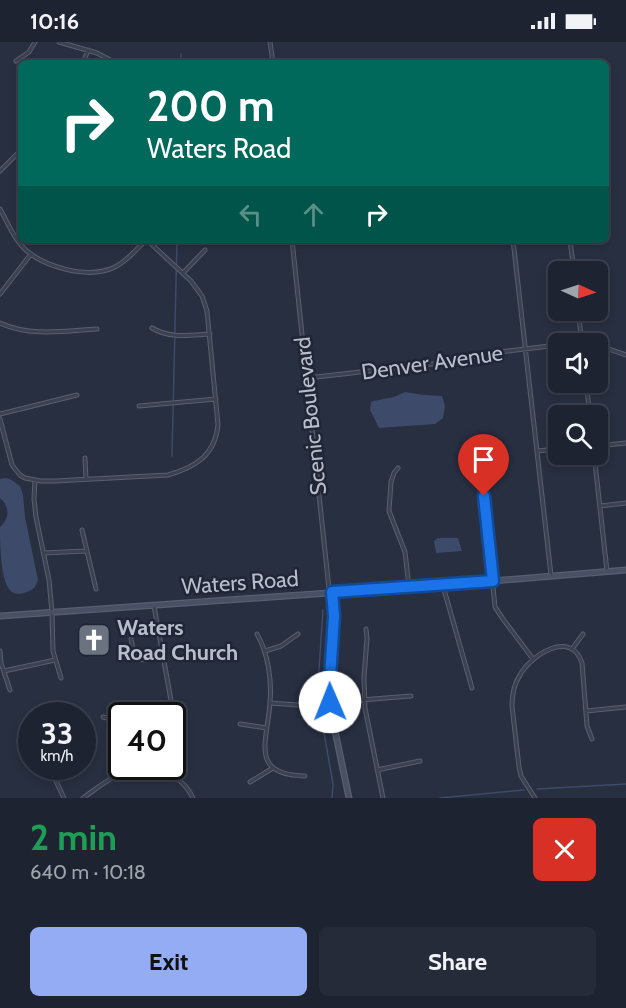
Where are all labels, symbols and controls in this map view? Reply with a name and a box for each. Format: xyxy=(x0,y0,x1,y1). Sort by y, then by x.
text: 10:16 xyxy=(30,8,79,35)
text: 200 m xyxy=(147,80,274,132)
icon: right xyxy=(48,84,126,162)
text: Waters Road xyxy=(147,132,291,165)
icon: left xyxy=(234,198,267,231)
icon: ahead xyxy=(297,198,330,231)
icon: right xyxy=(360,198,393,231)
north arrow xyxy=(548,261,608,321)
map controls xyxy=(548,261,608,465)
button: sound xyxy=(548,333,608,393)
street label: Scenic Boulevard xyxy=(289,335,332,496)
street label: Denver Avenue xyxy=(360,339,505,386)
button: search xyxy=(548,405,608,465)
pin xyxy=(458,434,509,496)
icon: arrive xyxy=(467,443,500,476)
street label: Waters Road xyxy=(180,565,300,600)
place label: Waters Road Church xyxy=(117,614,238,666)
church icon: Waters Road Church xyxy=(76,622,112,658)
position arrow xyxy=(298,670,362,734)
speed limit sign: 40 xyxy=(108,702,186,780)
text: 33 xyxy=(41,715,73,752)
text: km/h xyxy=(41,747,73,765)
text: 2 min xyxy=(30,815,117,859)
button: close xyxy=(533,818,596,881)
text: 640 m · 10:18 xyxy=(30,860,146,884)
button: Exit xyxy=(30,927,307,996)
button: Share xyxy=(319,927,596,996)

